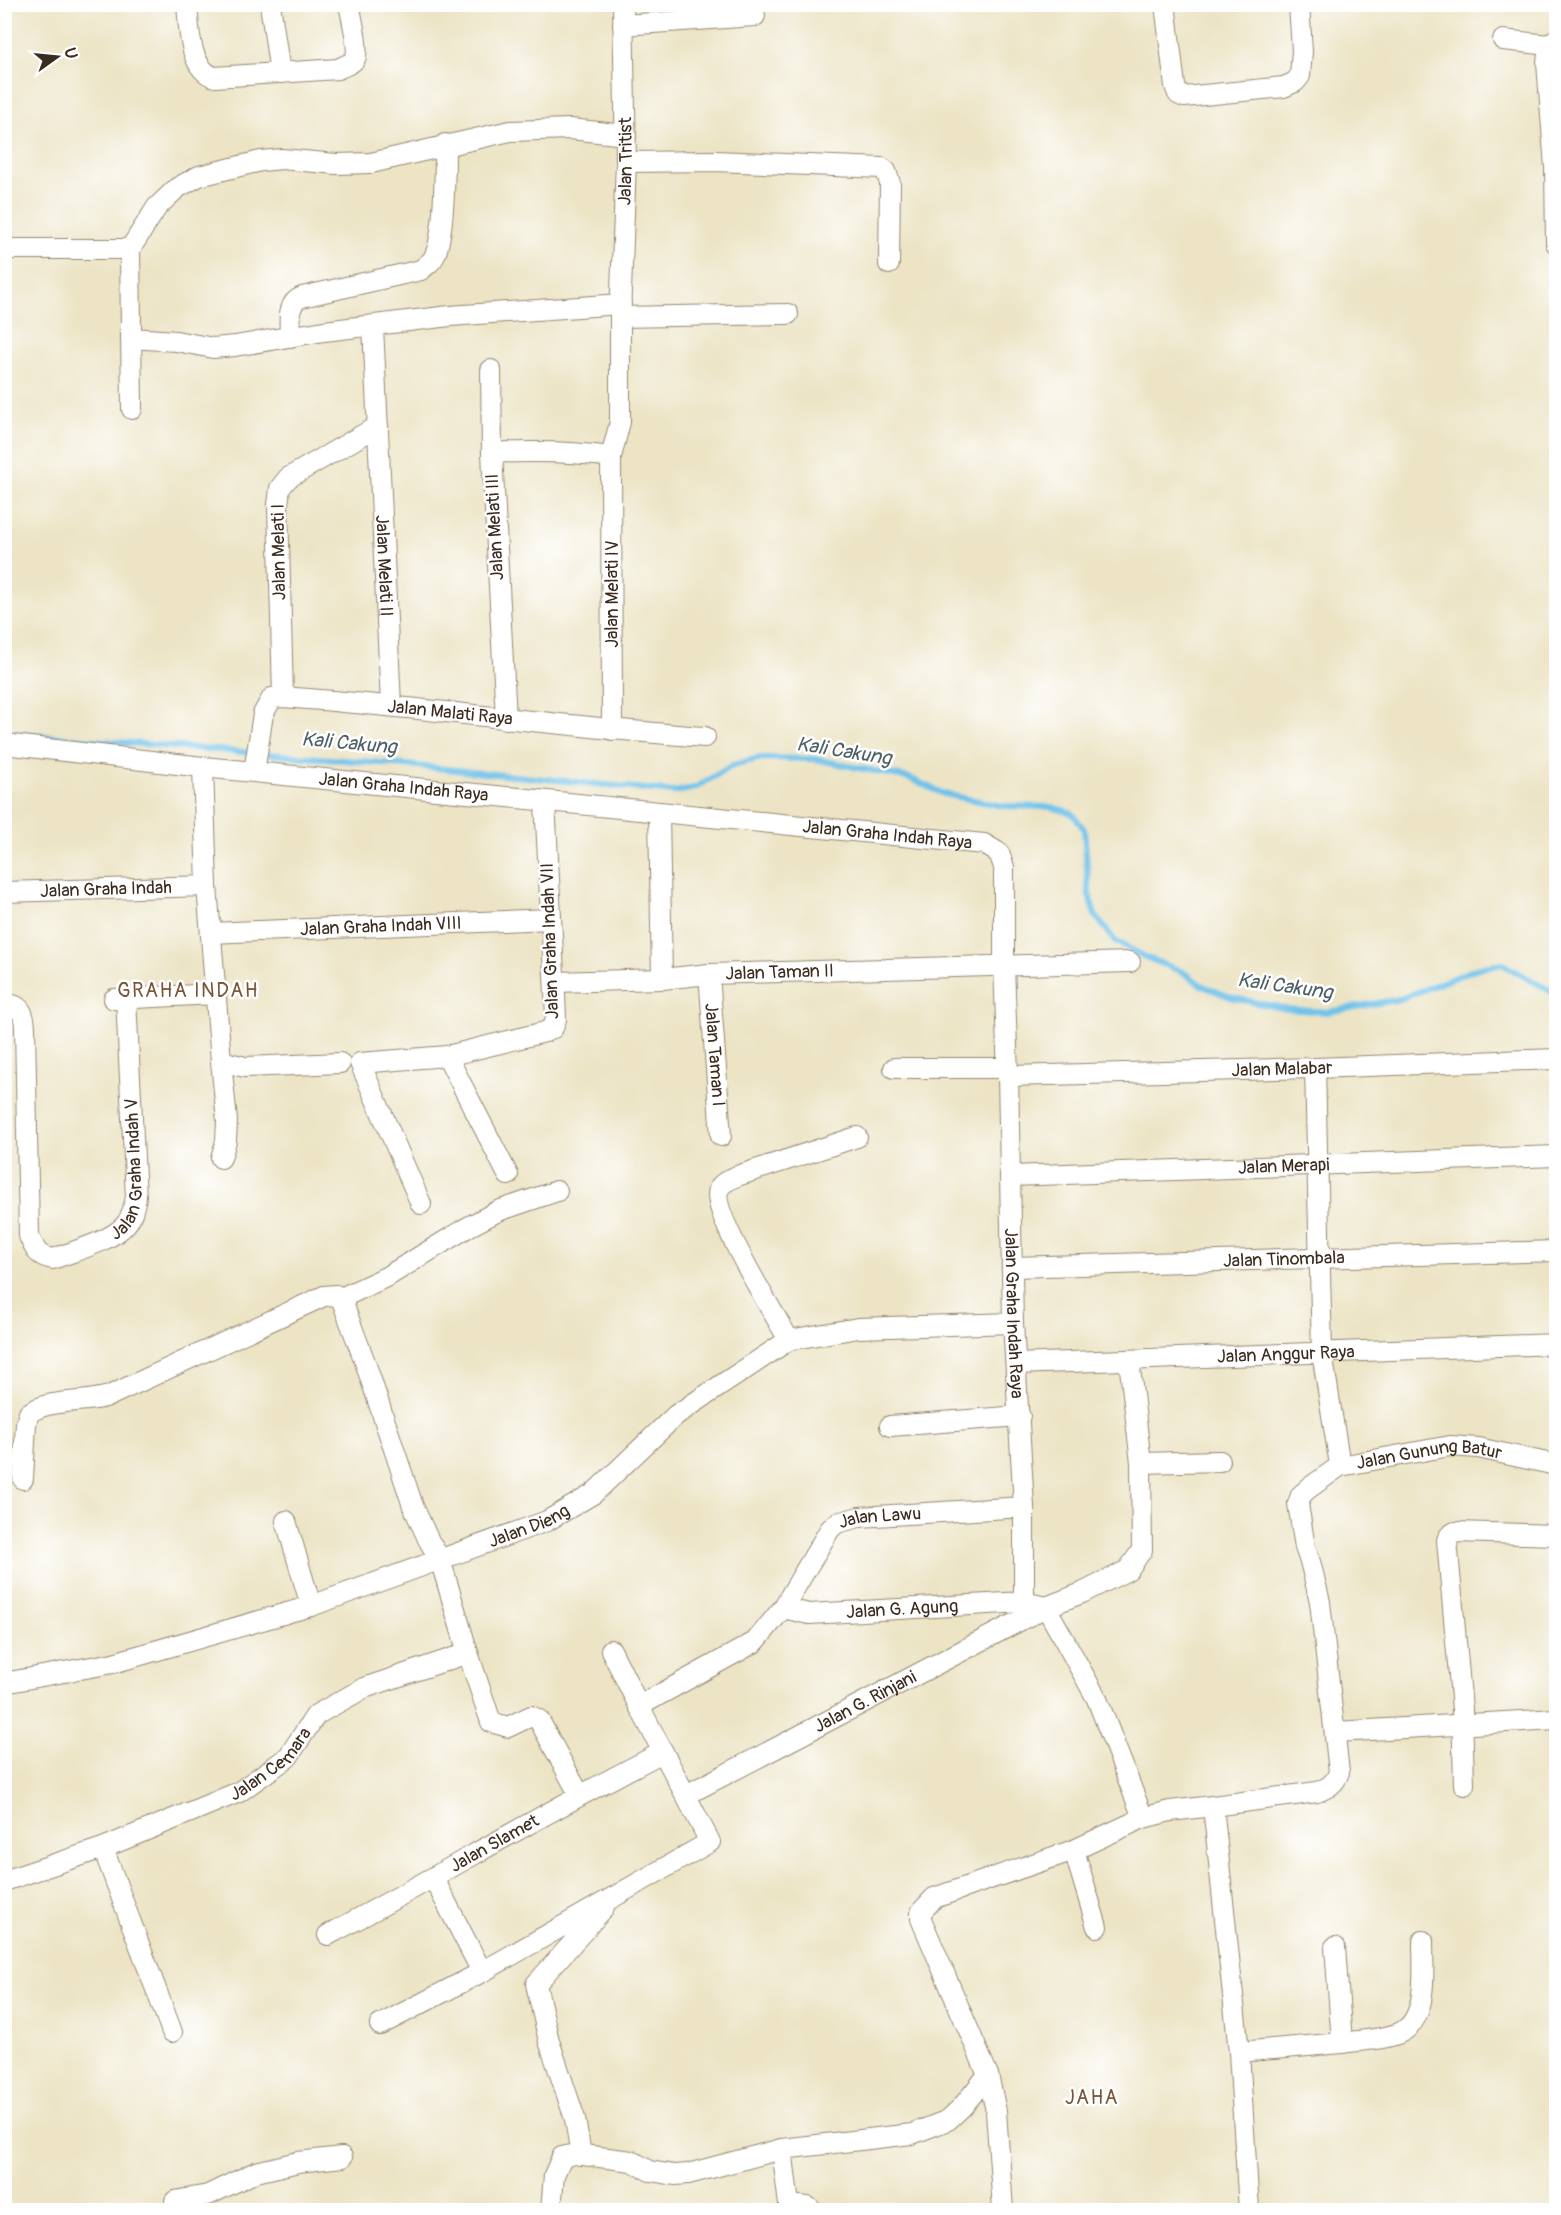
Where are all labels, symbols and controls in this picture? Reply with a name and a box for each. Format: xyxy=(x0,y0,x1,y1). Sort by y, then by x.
north arrow xyxy=(27,27,87,87)
text: U xyxy=(59,46,82,61)
street label: Jalan Tritist xyxy=(613,116,637,206)
street label: Jalan Melati III xyxy=(481,473,509,581)
street label: Jalan Melati I xyxy=(267,504,291,600)
street label: Jalan Melati II xyxy=(370,514,398,617)
street label: Jalan Melati IV xyxy=(601,540,624,648)
street label: Jalan Malati Raya xyxy=(386,695,514,730)
water label: Kali Cakung xyxy=(300,726,400,760)
water label: Kali Cakung xyxy=(795,731,895,771)
street label: Jalan Graha Indah Raya xyxy=(318,767,490,807)
street label: Jalan Graha Indah Raya xyxy=(801,815,973,854)
street label: Jalan Graha Indah VII xyxy=(536,862,564,1020)
street label: Jalan Graha Indah xyxy=(40,876,172,902)
street label: Jalan Graha Indah VIII xyxy=(300,911,462,941)
street label: Jalan Taman II xyxy=(725,959,834,985)
water label: Kali Cakung xyxy=(1236,967,1336,1005)
district label: GRAHA INDAH xyxy=(117,978,259,1003)
street label: Jalan Taman I xyxy=(700,1002,730,1107)
street label: Jalan Malabar xyxy=(1231,1056,1333,1082)
street label: Jalan Graha Indah V xyxy=(106,1098,148,1245)
street label: Jalan Merapi xyxy=(1238,1153,1330,1179)
street label: Jalan Graha Indah Raya xyxy=(1000,1228,1029,1399)
street label: Jalan Tinombala xyxy=(1223,1246,1345,1272)
street label: Jalan Anggur Raya xyxy=(1217,1340,1355,1368)
street label: Jalan Gunung Batur xyxy=(1354,1434,1505,1474)
street label: Jalan Dieng xyxy=(485,1499,574,1553)
street label: Jalan Lawu xyxy=(836,1502,922,1534)
street label: Jalan G. Agung xyxy=(846,1594,959,1623)
street label: Jalan G. Rinjani xyxy=(810,1665,920,1738)
street label: Jalan Cemara xyxy=(227,1723,316,1806)
street label: Jalan Slamet xyxy=(446,1809,544,1877)
district label: JAHA xyxy=(1065,2085,1119,2110)

